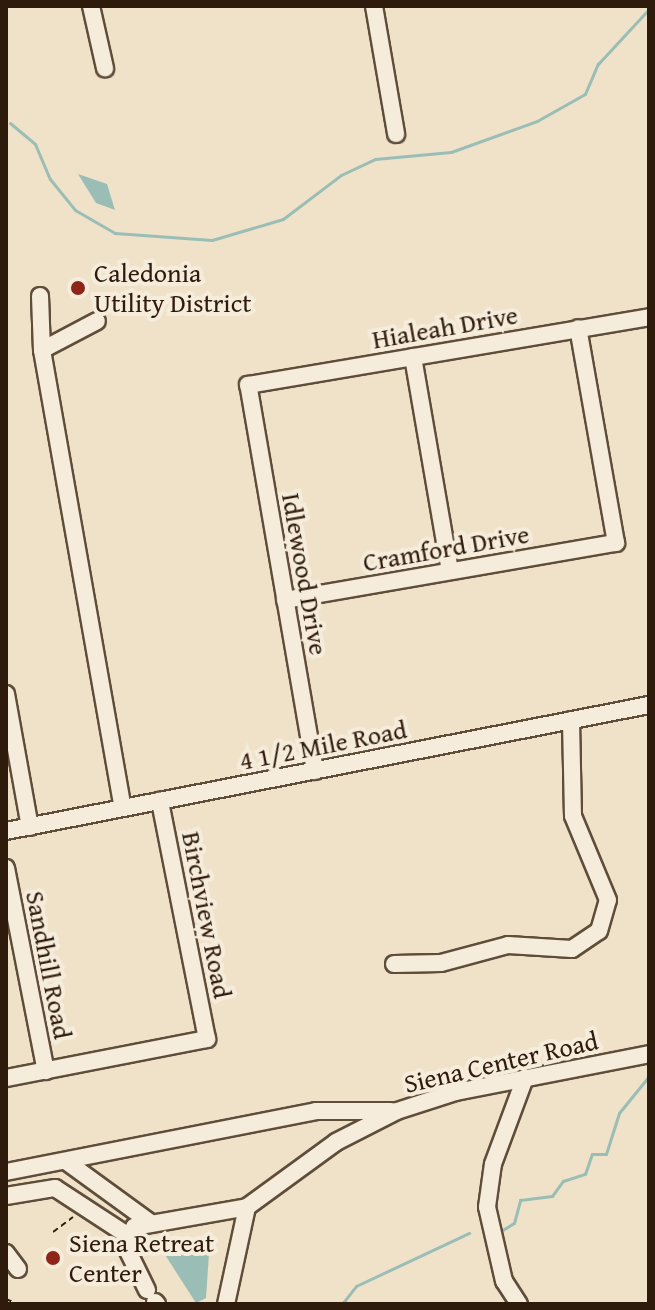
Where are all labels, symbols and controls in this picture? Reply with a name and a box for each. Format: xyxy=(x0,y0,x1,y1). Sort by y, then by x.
place label: Caledonia Utility District xyxy=(94,257,251,318)
marker: Caledonia Utility District xyxy=(69,279,87,297)
street label: Hialeah Drive xyxy=(370,299,520,355)
street label: Idlewood Drive xyxy=(275,491,335,657)
street label: Cramford Drive xyxy=(361,518,531,578)
street label: 4 1/2 Mile Road xyxy=(237,714,409,776)
street label: Birchview Road xyxy=(176,829,238,1001)
street label: Sandhill Road xyxy=(19,888,79,1042)
street label: Siena Center Road xyxy=(401,1025,601,1099)
place label: Siena Retreat Center xyxy=(69,1227,214,1288)
marker: Siena Retreat Center xyxy=(44,1249,62,1267)

